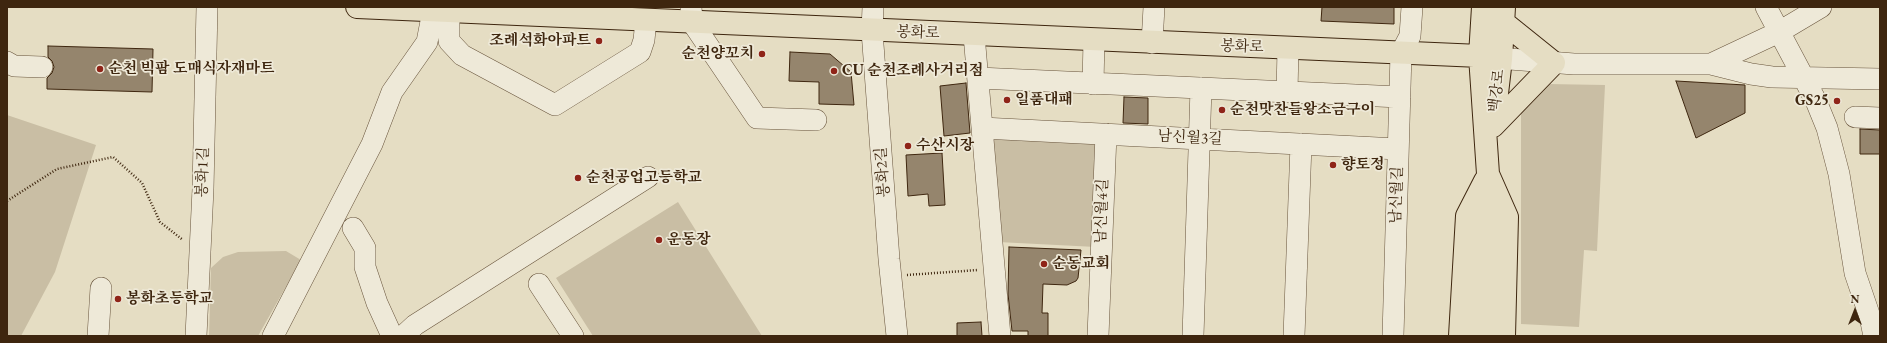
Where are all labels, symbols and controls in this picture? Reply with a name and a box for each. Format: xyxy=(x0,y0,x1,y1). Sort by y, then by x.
street label: 봉화로 xyxy=(896,23,940,43)
place label: 조례석화아파트 xyxy=(490,32,591,50)
marker: 조례석화아파트 xyxy=(594,36,604,46)
street label: 봉화로 xyxy=(1220,37,1264,57)
place label: 순천양꼬치 xyxy=(682,45,754,63)
marker: 순천양꼬치 xyxy=(757,49,767,59)
place label: 순천 빅팜 도매식자재마트 xyxy=(108,60,274,78)
place label: CU 순천조례사거리점 xyxy=(842,62,983,80)
marker: 순천 빅팜 도매식자재마트 xyxy=(95,64,105,74)
marker: CU 순천조례사거리점 xyxy=(829,66,839,76)
street label: 백강로 xyxy=(1485,68,1509,114)
place label: 일품대패 xyxy=(1015,91,1073,109)
place label: GS25 xyxy=(1795,92,1829,110)
marker: 일품대패 xyxy=(1002,95,1012,105)
marker: GS25 xyxy=(1832,96,1842,106)
place label: 순천맛찬들왕소금구이 xyxy=(1230,101,1375,119)
marker: 순천맛찬들왕소금구이 xyxy=(1217,105,1227,115)
street label: 남신월3길 xyxy=(1157,127,1223,149)
place label: 수산시장 xyxy=(916,137,974,155)
marker: 수산시장 xyxy=(903,141,913,151)
street label: 봉화1길 xyxy=(193,146,213,198)
street label: 봉화2길 xyxy=(872,146,894,198)
place label: 향토정 xyxy=(1341,156,1384,174)
marker: 향토정 xyxy=(1328,160,1338,170)
street label: 남신월길 xyxy=(1387,166,1407,224)
place label: 순천공업고등학교 xyxy=(586,169,702,187)
marker: 순천공업고등학교 xyxy=(573,173,583,183)
street label: 남신월4길 xyxy=(1092,178,1112,244)
place label: 운동장 xyxy=(667,231,710,249)
marker: 운동장 xyxy=(654,235,664,245)
place label: 순동교회 xyxy=(1052,255,1110,273)
marker: 순동교회 xyxy=(1039,259,1049,269)
place label: 봉화초등학교 xyxy=(126,290,213,308)
north arrow xyxy=(1835,291,1875,331)
text: N xyxy=(1851,292,1859,306)
marker: 봉화초등학교 xyxy=(113,294,123,304)

